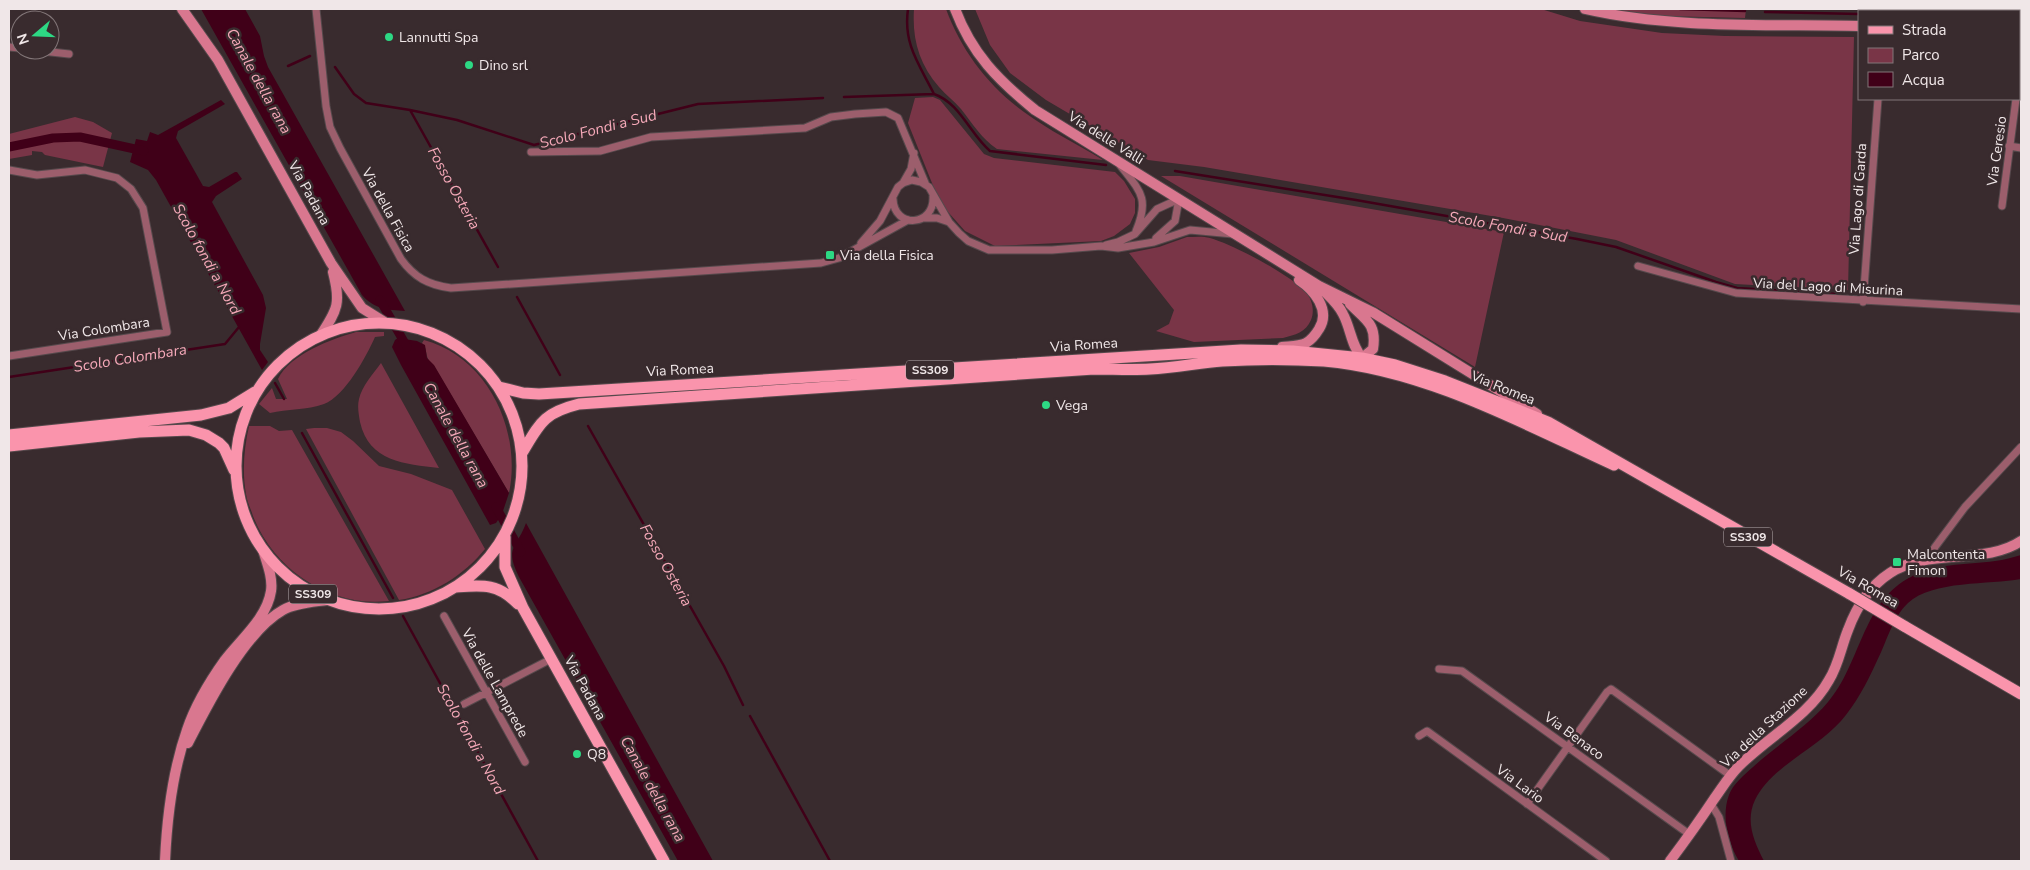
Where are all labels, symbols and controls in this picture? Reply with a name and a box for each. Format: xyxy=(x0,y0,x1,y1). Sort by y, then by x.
north arrow xyxy=(10,10,60,60)
legend xyxy=(1858,10,2020,100)
text: Strada xyxy=(1902,20,1946,40)
water label: Canale della rana xyxy=(222,25,296,137)
place label: Lannutti Spa xyxy=(399,28,478,47)
text: N xyxy=(12,31,34,47)
marker: Lannutti Spa xyxy=(383,31,395,43)
text: Parco xyxy=(1902,45,1940,65)
place label: Dino srl xyxy=(479,56,529,75)
marker: Dino srl xyxy=(463,59,475,71)
text: Acqua xyxy=(1902,70,1945,90)
water label: Scolo Fondi a Sud xyxy=(537,105,659,153)
street label: Via delle Valli xyxy=(1063,106,1148,169)
street label: Via Ceresio xyxy=(1983,115,2011,188)
water label: Fosso Osteria xyxy=(423,143,485,233)
street label: Via Lago di Garda xyxy=(1845,143,1871,256)
street label: Via Padana xyxy=(283,157,334,229)
street label: Via della Fisica xyxy=(357,164,419,256)
water label: Scolo fondi a Nord xyxy=(168,200,246,318)
water label: Scolo Fondi a Sud xyxy=(1447,207,1569,247)
place label: Via della Fisica xyxy=(839,246,934,265)
marker: Via della Fisica xyxy=(824,249,836,261)
street label: Via del Lago di Misurina xyxy=(1751,274,1904,300)
street label: Via Colombara xyxy=(56,312,151,346)
street label: Via Romea xyxy=(1049,333,1118,357)
water label: Scolo Colombara xyxy=(72,339,188,377)
street label: Via Romea xyxy=(645,359,714,381)
road number: SS309 xyxy=(906,360,954,380)
street label: Via Romea xyxy=(1467,366,1538,410)
water label: Canale della rana xyxy=(419,379,493,491)
place label: Vega xyxy=(1055,396,1088,415)
marker: Vega xyxy=(1040,399,1052,411)
water label: Fosso Osteria xyxy=(635,520,697,610)
road number: SS309 xyxy=(1724,528,1772,546)
place label: Malcontenta Fimon xyxy=(1907,545,1985,580)
marker: Malcontenta Fimon xyxy=(1891,556,1903,568)
street label: Via Romea xyxy=(1833,561,1902,612)
road number: SS309 xyxy=(289,584,337,604)
street label: Via delle Lamprede xyxy=(457,624,533,741)
street label: Via Padana xyxy=(559,652,610,724)
water label: Scolo fondi a Nord xyxy=(432,680,510,798)
street label: Via della Stazione xyxy=(1716,682,1812,773)
street label: Via Benaco xyxy=(1539,707,1608,764)
water label: Canale della rana xyxy=(616,733,690,845)
place label: Q8 xyxy=(587,745,606,764)
marker: Q8 xyxy=(571,748,583,760)
street label: Via Lario xyxy=(1491,760,1548,808)

